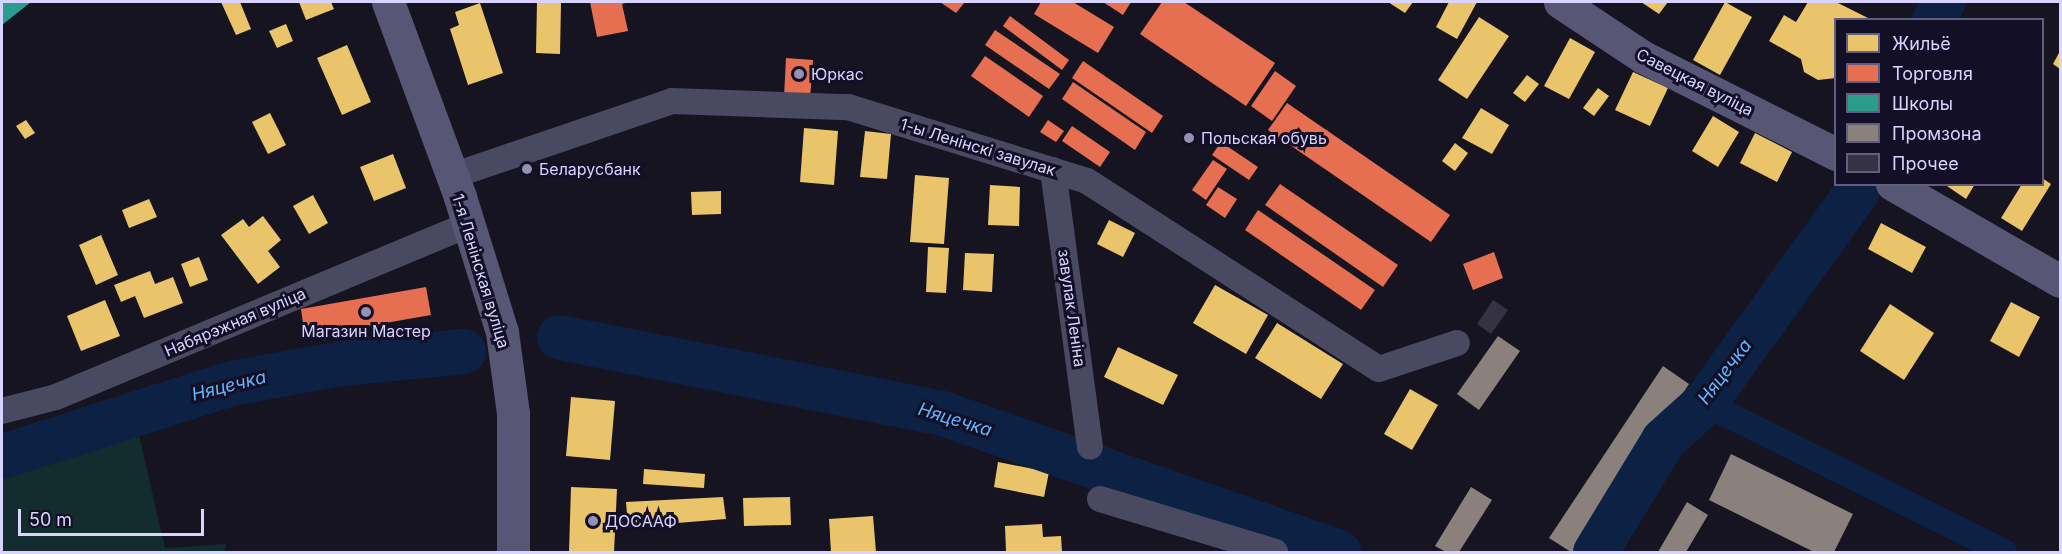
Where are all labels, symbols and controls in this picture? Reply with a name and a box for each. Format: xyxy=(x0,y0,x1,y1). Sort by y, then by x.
legend xyxy=(1834,18,2044,186)
text: Жильё xyxy=(1892,33,1951,54)
street label: Савецкая вуліца xyxy=(1633,44,1757,120)
text: Торговля xyxy=(1892,63,1973,84)
place label: Юркас xyxy=(811,64,864,84)
marker: Юркас xyxy=(792,67,806,81)
text: Школы xyxy=(1892,93,1953,114)
street label: 1-ы Ленінскі завулак xyxy=(898,114,1058,180)
text: Промзона xyxy=(1892,123,1982,144)
place label: Польская обувь xyxy=(1201,128,1327,148)
marker: Польская обувь xyxy=(1182,131,1196,145)
text: Прочее xyxy=(1892,153,1959,174)
place label: Беларусбанк xyxy=(539,159,641,179)
marker: Беларусбанк xyxy=(520,162,534,176)
street label: 1-я Ленінская вуліца xyxy=(448,191,514,351)
street label: завулак Леніна xyxy=(1054,248,1090,368)
street label: Набярэжная вуліца xyxy=(162,284,308,360)
marker: Магазин Мастер xyxy=(359,305,373,319)
place label: Магазин Мастер xyxy=(301,321,431,341)
water label: Няцечка xyxy=(1694,335,1756,409)
water label: Няцечка xyxy=(190,366,268,406)
water label: Няцечка xyxy=(916,399,994,441)
scale bar xyxy=(21,497,207,535)
text: 50 m xyxy=(29,509,72,530)
place label: ДОСААФ xyxy=(605,511,677,531)
marker: ДОСААФ xyxy=(586,514,600,528)

